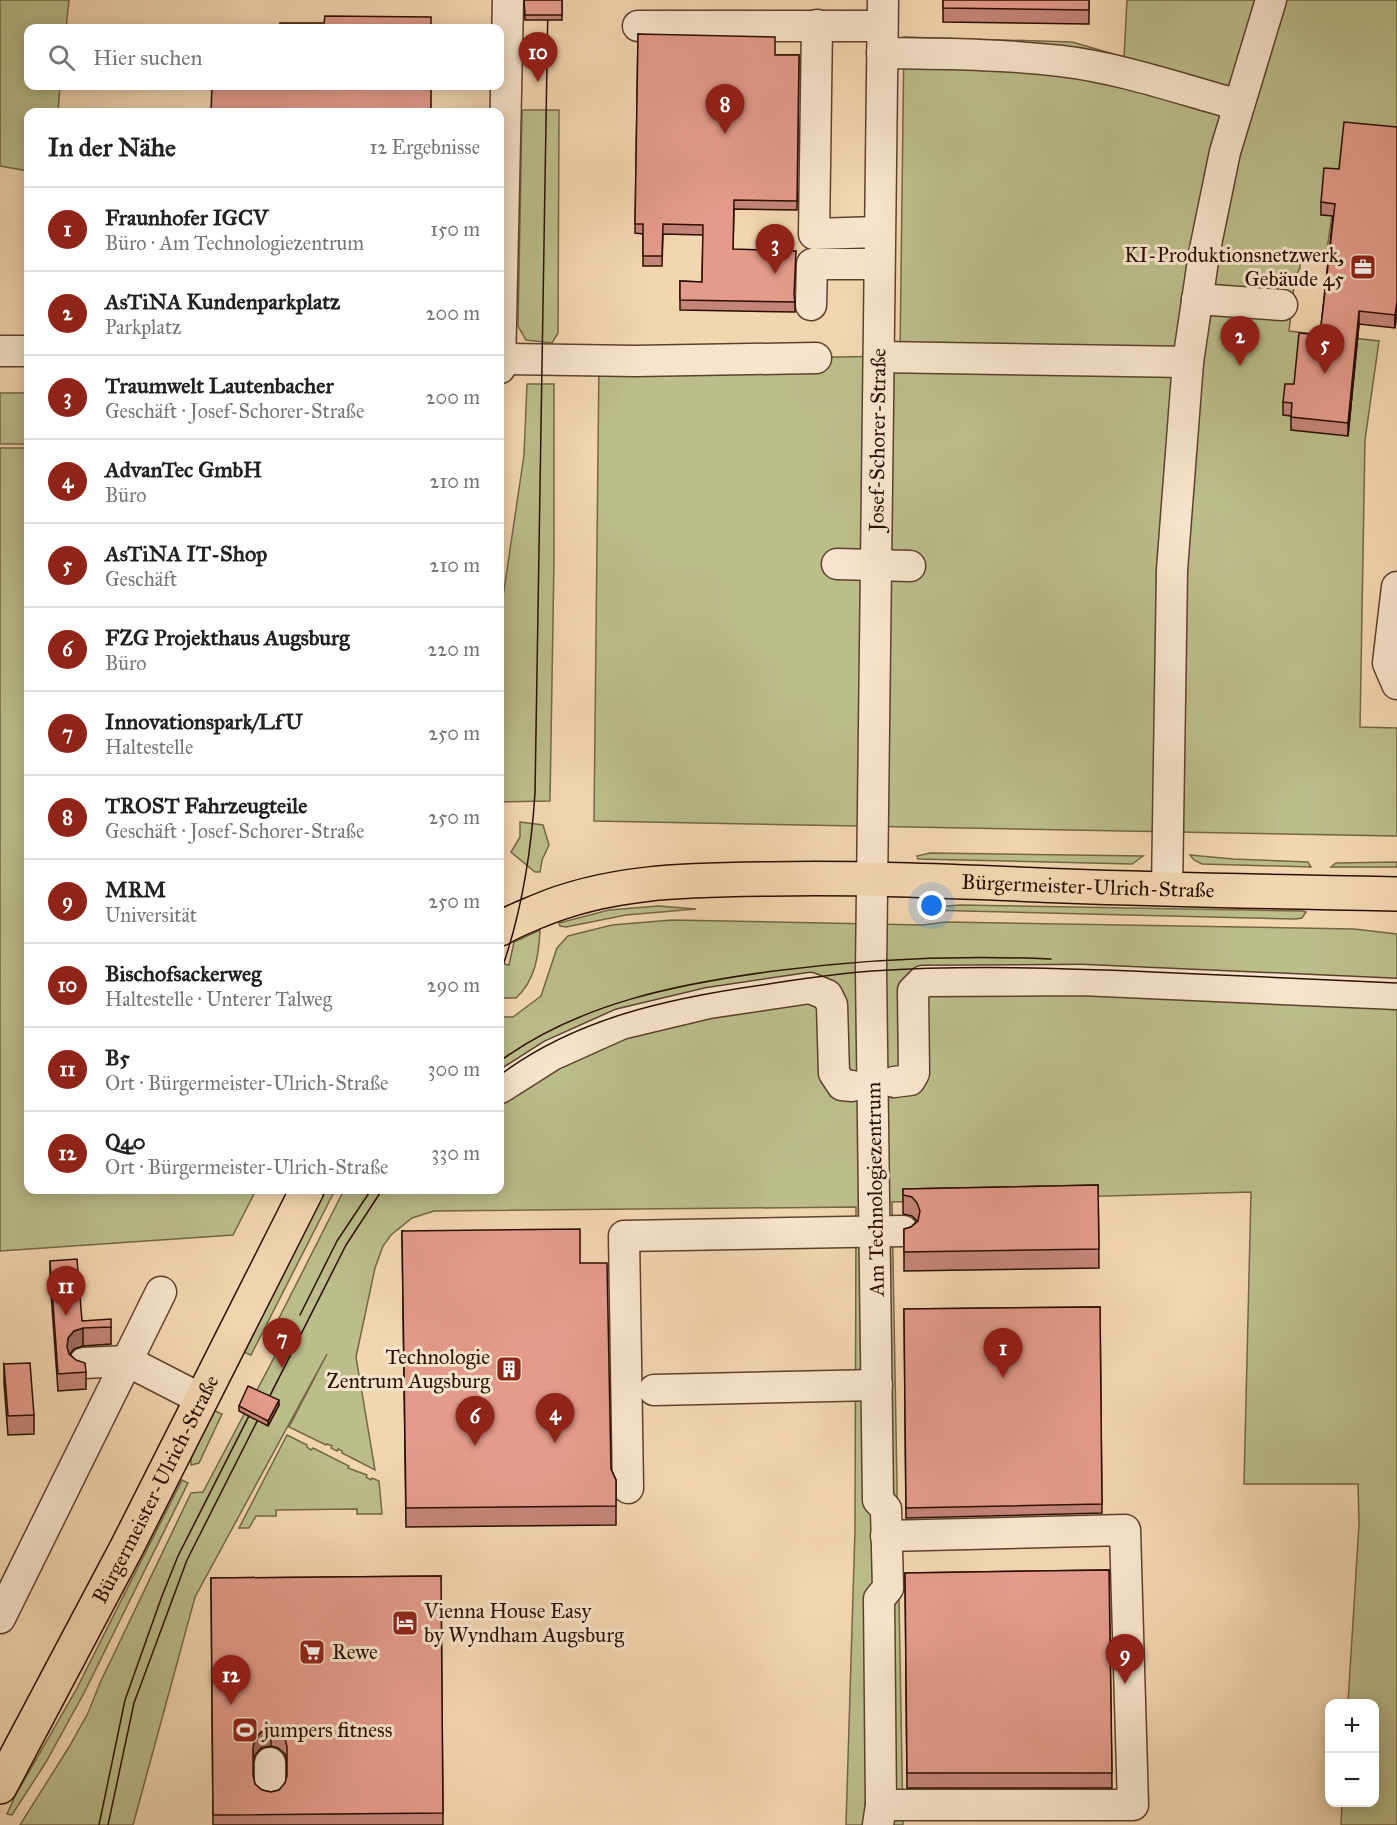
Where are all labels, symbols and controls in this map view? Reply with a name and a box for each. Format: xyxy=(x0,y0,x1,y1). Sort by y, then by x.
search box xyxy=(24,24,504,90)
pin: 10 xyxy=(518,32,558,82)
icon: search xyxy=(45,41,78,74)
text: Hier suchen xyxy=(93,44,202,71)
pin: 8 xyxy=(706,84,744,134)
text: In der Nähe xyxy=(48,131,176,163)
text: 12 Ergebnisse xyxy=(370,135,480,159)
text: Fraunhofer IGCV xyxy=(105,204,268,231)
text: 1 xyxy=(64,217,71,241)
text: 150 m xyxy=(430,217,480,241)
pin: 3 xyxy=(756,224,794,274)
text: Büro · Am Technologiezentrum xyxy=(105,231,364,255)
place label: KI-Produktionsnetzwerk, Gebäude 45 xyxy=(1124,242,1344,292)
office icon: KI-Produktionsnetzwerk, Gebäude 45 xyxy=(1348,252,1378,282)
text: AsTiNA Kundenparkplatz xyxy=(105,288,340,315)
text: 2 xyxy=(63,301,72,325)
text: 200 m xyxy=(426,301,480,325)
text: Parkplatz xyxy=(105,315,181,339)
pin: 2 xyxy=(1220,316,1260,366)
pin: 5 xyxy=(1306,324,1344,374)
street label: Josef-Schorer-Straße xyxy=(863,348,892,533)
text: Traumwelt Lautenbacher xyxy=(105,372,334,399)
text: 3 xyxy=(64,385,72,409)
text: 200 m xyxy=(426,385,480,409)
text: Geschäft · Josef-Schorer-Straße xyxy=(105,399,364,423)
text: AdvanTec GmbH xyxy=(105,456,262,483)
text: 4 xyxy=(62,469,73,493)
text: 210 m xyxy=(430,469,480,493)
text: Büro xyxy=(105,483,147,507)
text: AsTiNA IT-Shop xyxy=(105,540,267,567)
text: 5 xyxy=(63,553,72,577)
text: 210 m xyxy=(430,553,480,577)
text: Geschäft xyxy=(105,567,177,591)
text: FZG Projekthaus Augsburg xyxy=(105,624,350,651)
text: 6 xyxy=(62,637,73,661)
text: 220 m xyxy=(428,637,480,661)
text: Büro xyxy=(105,651,147,675)
text: Innovationspark/LfU xyxy=(105,708,303,735)
text: 7 xyxy=(62,721,73,745)
text: 250 m xyxy=(428,721,480,745)
text: Haltestelle xyxy=(105,735,193,759)
text: TROST Fahrzeugteile xyxy=(105,792,307,819)
text: 8 xyxy=(62,805,73,829)
text: 250 m xyxy=(428,805,480,829)
text: Geschäft · Josef-Schorer-Straße xyxy=(105,819,364,843)
street label: Bürgermeister-Ulrich-Straße xyxy=(961,869,1215,903)
text: MRM xyxy=(105,876,166,903)
text: 9 xyxy=(62,889,73,913)
text: 250 m xyxy=(428,889,480,913)
your location xyxy=(917,891,946,920)
text: Universität xyxy=(105,903,197,927)
text: Bischofsackerweg xyxy=(105,960,261,987)
text: 10 xyxy=(58,973,77,997)
text: 290 m xyxy=(427,973,480,997)
text: Haltestelle · Unterer Talweg xyxy=(105,987,332,1011)
text: B5 xyxy=(105,1044,130,1071)
text: 11 xyxy=(60,1057,75,1081)
text: 300 m xyxy=(428,1057,480,1081)
text: Ort · Bürgermeister-Ulrich-Straße xyxy=(105,1071,388,1095)
street label: Am Technologiezentrum xyxy=(860,1081,890,1298)
text: Q40 xyxy=(105,1128,146,1155)
text: 12 xyxy=(59,1141,76,1165)
text: 330 m xyxy=(431,1141,480,1165)
text: Ort · Bürgermeister-Ulrich-Straße xyxy=(105,1155,388,1179)
pin: 11 xyxy=(46,1266,86,1316)
pin: 7 xyxy=(262,1318,302,1368)
pin: 1 xyxy=(984,1328,1022,1378)
place label: Technologie Zentrum Augsburg xyxy=(327,1344,490,1394)
building icon: Technologie Zentrum Augsburg xyxy=(494,1354,524,1384)
street label: Bürgermeister-Ulrich-Straße xyxy=(87,1370,225,1608)
pin: 4 xyxy=(536,1394,574,1443)
pin: 6 xyxy=(456,1396,494,1446)
place label: Vienna House Easy by Wyndham Augsburg xyxy=(423,1598,624,1648)
hotel icon: Vienna House Easy by Wyndham Augsburg xyxy=(390,1608,420,1638)
pin: 9 xyxy=(1106,1634,1144,1684)
supermarket icon: Rewe xyxy=(297,1637,327,1667)
place label: Rewe xyxy=(332,1639,378,1665)
pin: 12 xyxy=(212,1656,250,1705)
map controls xyxy=(1325,1699,1379,1807)
button: + xyxy=(1325,1699,1379,1753)
sports icon: jumpers fitness xyxy=(230,1715,260,1745)
place label: jumpers fitness xyxy=(261,1717,392,1743)
button: − xyxy=(1325,1753,1379,1807)

